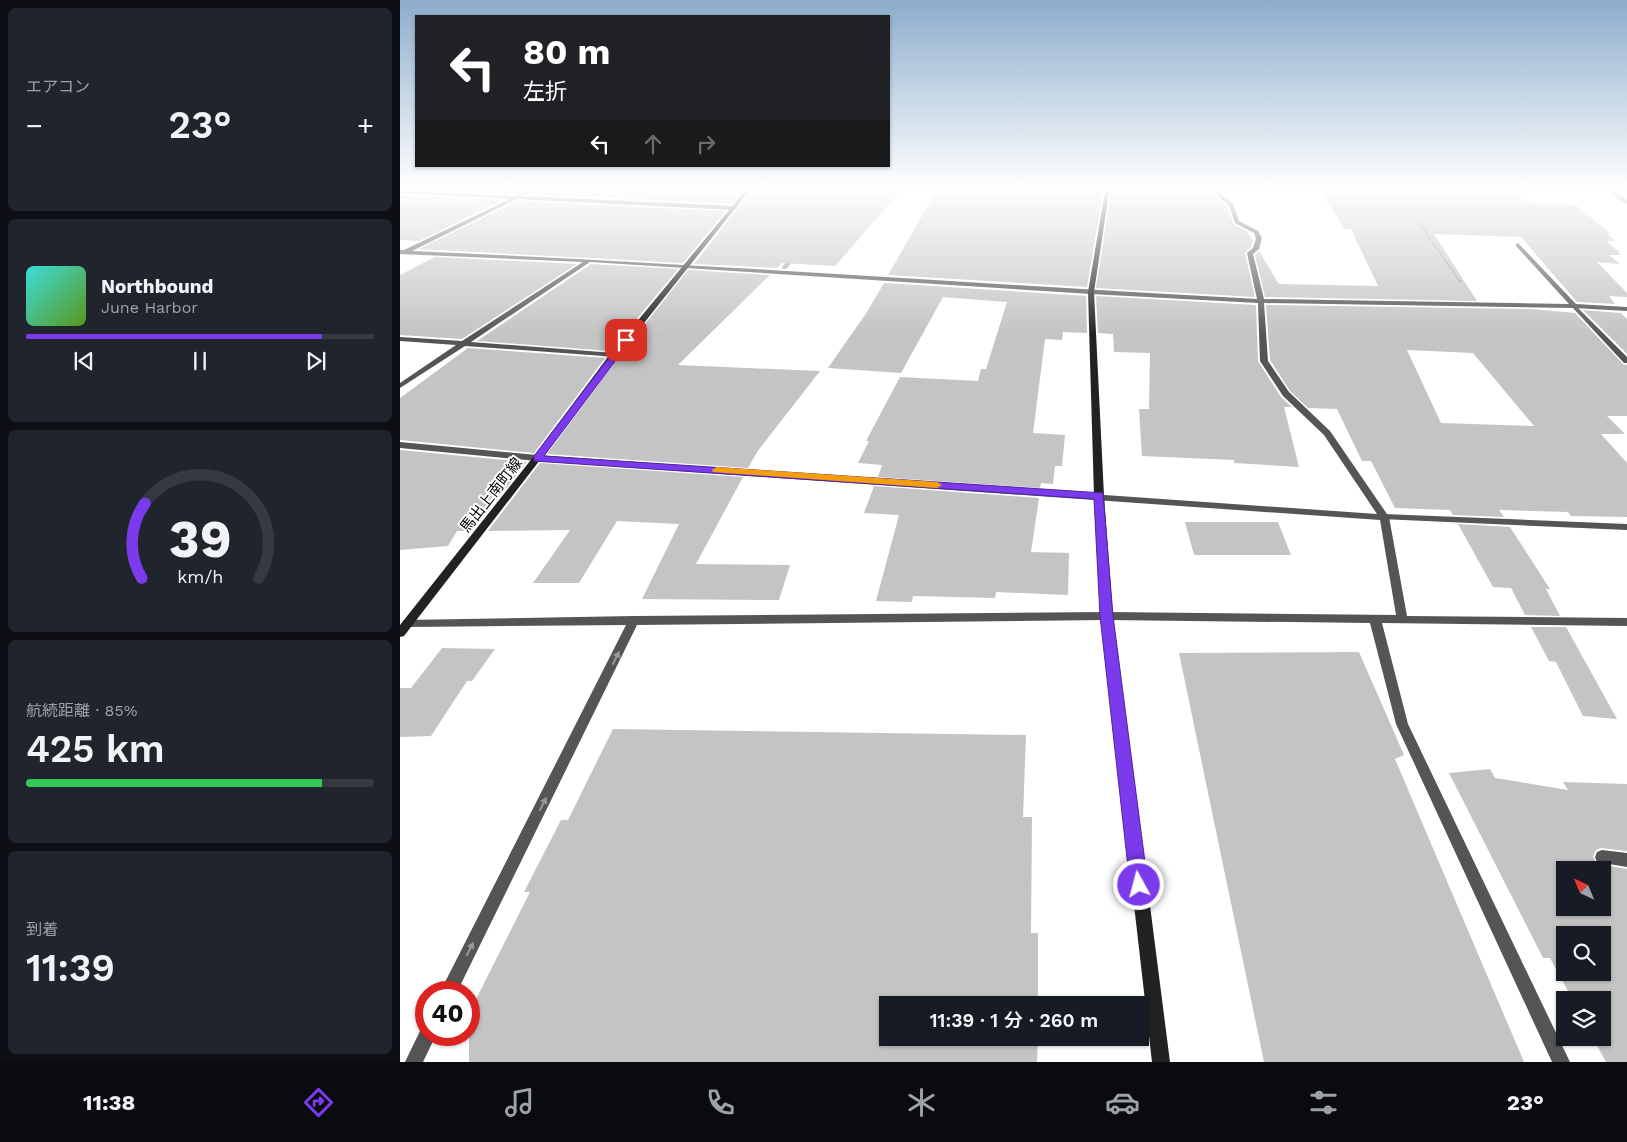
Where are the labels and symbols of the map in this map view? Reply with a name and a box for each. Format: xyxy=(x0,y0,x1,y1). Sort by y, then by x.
pin xyxy=(605,319,647,361)
street label: 馬出上南町線 xyxy=(456,454,526,536)
one-way arrow xyxy=(612,651,620,665)
one-way arrow xyxy=(539,796,547,811)
position arrow xyxy=(1112,858,1164,910)
north arrow xyxy=(1556,861,1611,916)
one-way arrow xyxy=(466,942,474,956)
speed limit sign: 40 xyxy=(415,981,480,1046)

